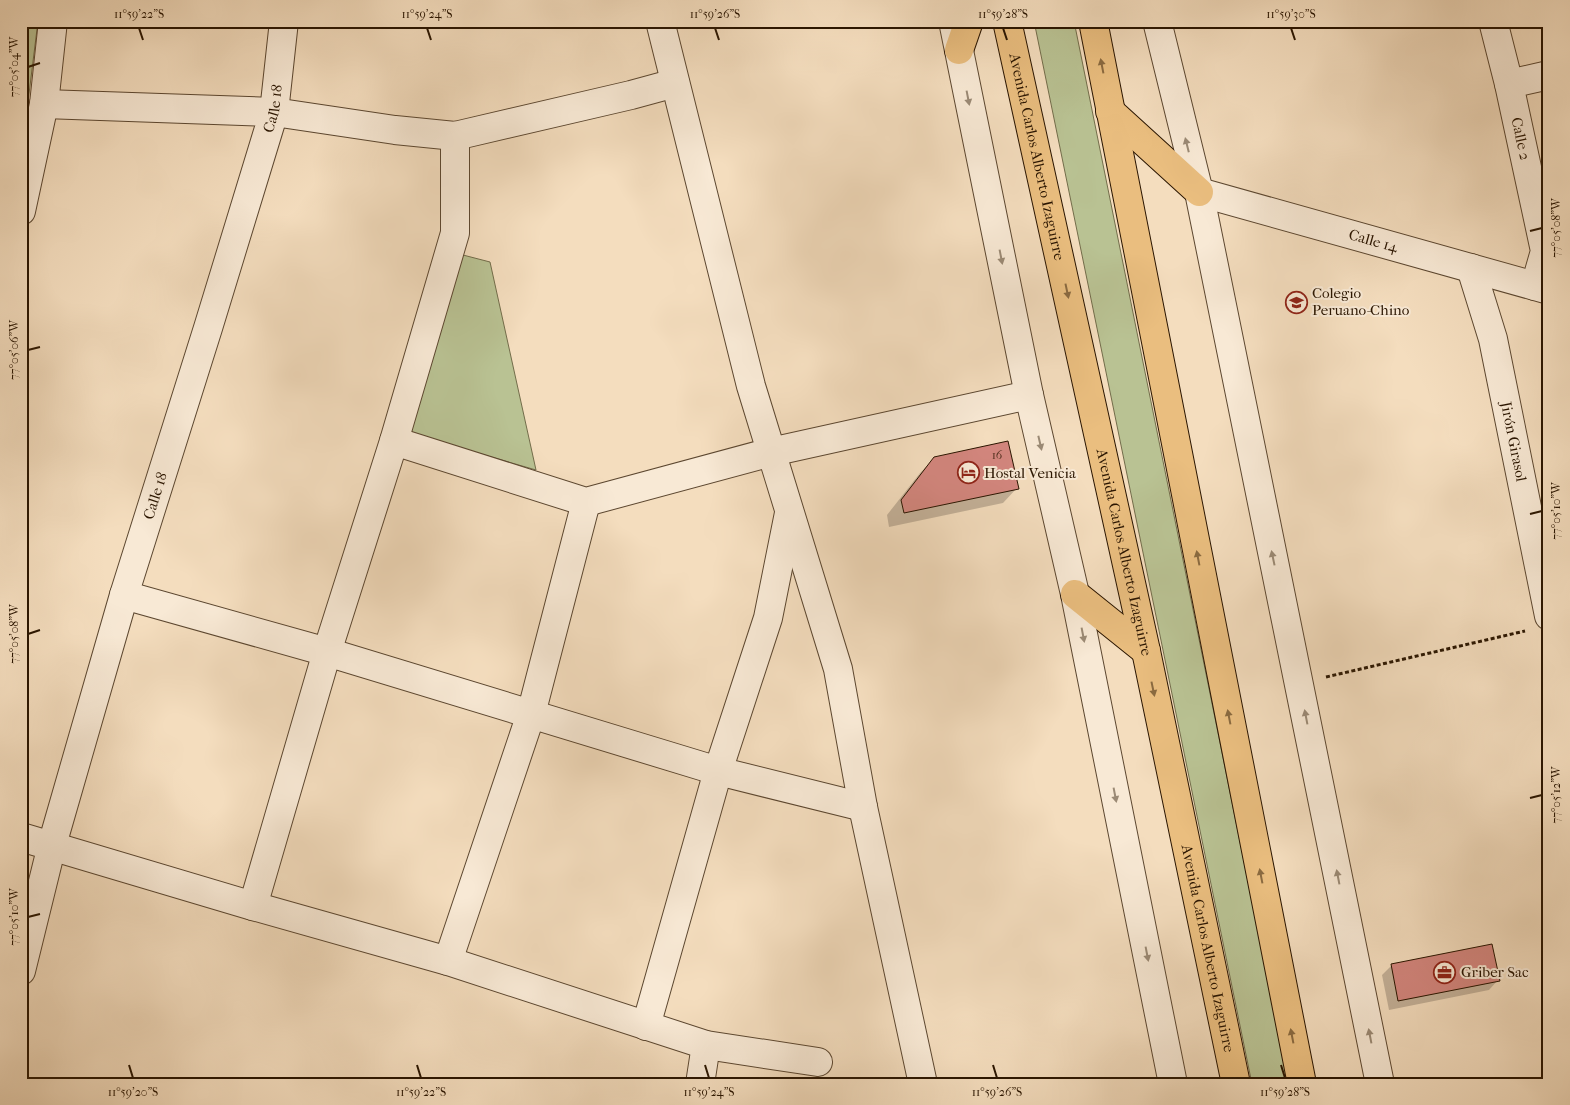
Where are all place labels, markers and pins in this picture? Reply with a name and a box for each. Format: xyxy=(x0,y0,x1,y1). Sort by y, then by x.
place label: Colegio Peruano-Chino xyxy=(1312,284,1410,319)
school or university icon: Colegio Peruano-Chino xyxy=(1284,290,1308,314)
hotel icon: Hostal Venicia xyxy=(956,461,980,485)
place label: Hostal Venicia xyxy=(984,464,1077,482)
office icon: Griber Sac xyxy=(1433,960,1457,984)
place label: Griber Sac xyxy=(1461,963,1529,981)

